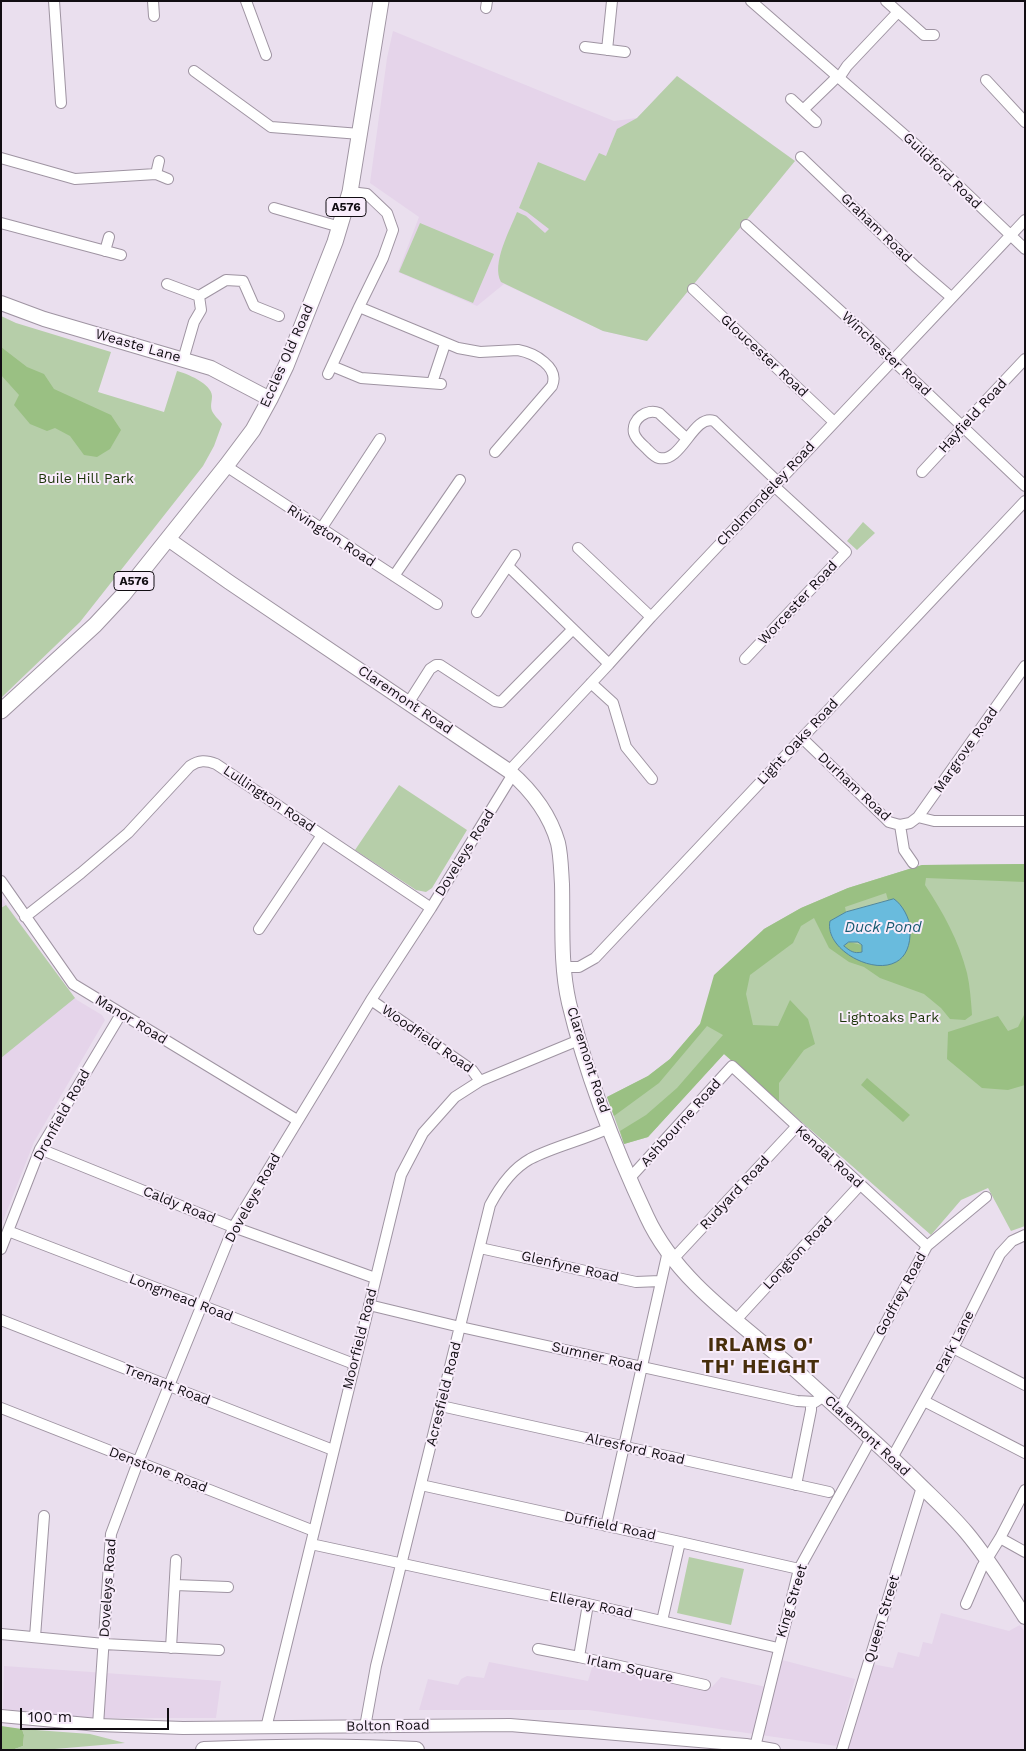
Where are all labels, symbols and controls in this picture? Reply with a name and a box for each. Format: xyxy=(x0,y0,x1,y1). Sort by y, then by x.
street label: Guildford Road xyxy=(899,129,985,213)
street label: Graham Road xyxy=(837,190,915,266)
road number: A576 xyxy=(326,198,366,216)
street label: Eccles Old Road xyxy=(257,302,317,410)
street label: Winchester Road xyxy=(838,308,934,400)
street label: Gloucester Road xyxy=(717,311,811,401)
street label: Weaste Lane xyxy=(93,326,183,366)
street label: Hayfield Road xyxy=(935,375,1011,457)
street label: Cholmondeley Road xyxy=(713,438,819,550)
park label: Buile Hill Park xyxy=(38,471,134,487)
street label: Rivington Road xyxy=(284,501,378,571)
street label: Worcester Road xyxy=(755,557,841,649)
road number: A576 xyxy=(114,572,154,590)
street label: Claremont Road xyxy=(354,662,456,738)
street label: Light Oaks Road xyxy=(754,696,842,788)
street label: Margrove Road xyxy=(930,704,1002,796)
street label: Durham Road xyxy=(814,749,894,825)
street label: Lullington Road xyxy=(220,762,318,836)
street label: Doveleys Road xyxy=(432,806,498,900)
water label: Duck Pond xyxy=(845,919,921,937)
street label: Manor Road xyxy=(92,992,170,1048)
street label: Woodfield Road xyxy=(378,1001,476,1077)
street label: Claremont Road xyxy=(563,1005,613,1115)
park label: Lightoaks Park xyxy=(839,1010,939,1026)
street label: Dronfield Road xyxy=(30,1066,94,1164)
street label: Ashbourne Road xyxy=(637,1076,725,1170)
street label: Kendal Road xyxy=(792,1122,866,1192)
street label: Doveleys Road xyxy=(222,1151,284,1245)
street label: Rudyard Road xyxy=(697,1153,773,1233)
street label: Caldy Road xyxy=(140,1183,218,1227)
street label: Longton Road xyxy=(760,1213,836,1293)
street label: Glenfyne Road xyxy=(520,1248,620,1286)
street label: Godfrey Road xyxy=(872,1249,930,1339)
street label: Longmead Road xyxy=(127,1270,235,1326)
street label: Moorfield Road xyxy=(339,1287,381,1391)
street label: Park Lane xyxy=(932,1308,978,1376)
district label: IRLAMS O' TH' HEIGHT xyxy=(700,1334,822,1378)
street label: Sumner Road xyxy=(550,1338,644,1376)
street label: Acresfield Road xyxy=(423,1340,465,1448)
street label: Trenant Road xyxy=(121,1361,213,1409)
street label: Claremont Road xyxy=(821,1392,913,1480)
street label: Alresford Road xyxy=(584,1429,686,1469)
street label: Denstone Road xyxy=(106,1443,210,1497)
street label: Duffield Road xyxy=(563,1508,657,1544)
street label: Doveleys Road xyxy=(96,1538,120,1638)
street label: King Street xyxy=(773,1562,811,1640)
street label: Queen Street xyxy=(861,1573,903,1665)
street label: Elleray Road xyxy=(548,1588,634,1622)
street label: Irlam Square xyxy=(585,1652,675,1686)
scale bar xyxy=(22,1698,171,1730)
text: 100 m xyxy=(28,1708,72,1726)
street label: Bolton Road xyxy=(346,1717,430,1735)

